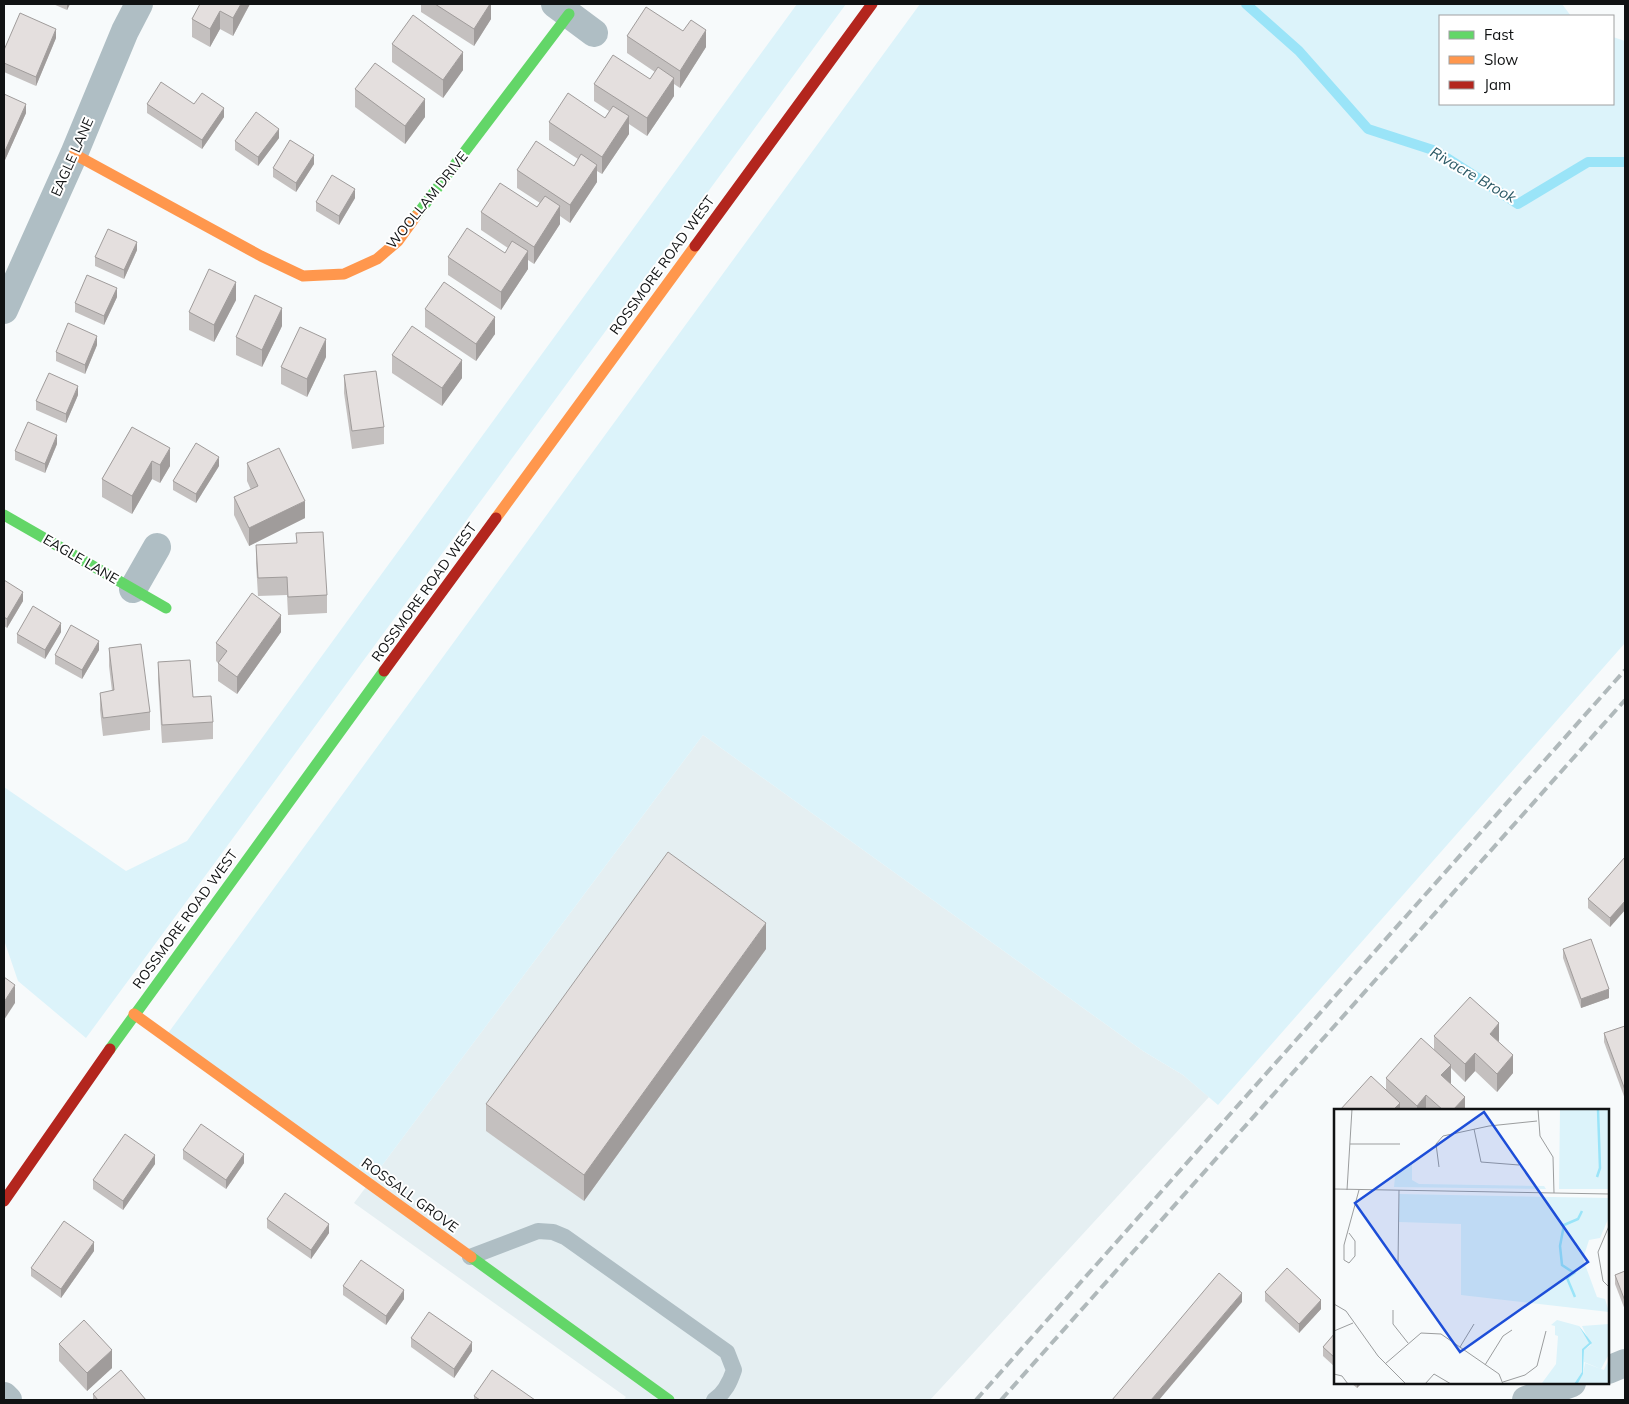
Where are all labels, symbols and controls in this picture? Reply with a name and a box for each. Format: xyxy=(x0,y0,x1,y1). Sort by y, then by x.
legend xyxy=(1439,15,1614,105)
text: Fast xyxy=(1484,25,1514,44)
text: Slow xyxy=(1484,50,1518,69)
text: Jam xyxy=(1484,75,1511,94)
street label: EAGLE LANE xyxy=(47,115,97,199)
water label: Rivacre Brook xyxy=(1427,142,1521,207)
street label: WOOLLAM DRIVE xyxy=(382,148,472,252)
street label: ROSSMORE ROAD WEST xyxy=(605,191,719,338)
street label: ROSSMORE ROAD WEST xyxy=(367,518,481,665)
street label: EAGLE LANE xyxy=(40,530,122,588)
street label: ROSSMORE ROAD WEST xyxy=(128,845,242,992)
inset map xyxy=(1334,1109,1609,1384)
street label: ROSSALL GROVE xyxy=(358,1154,462,1236)

